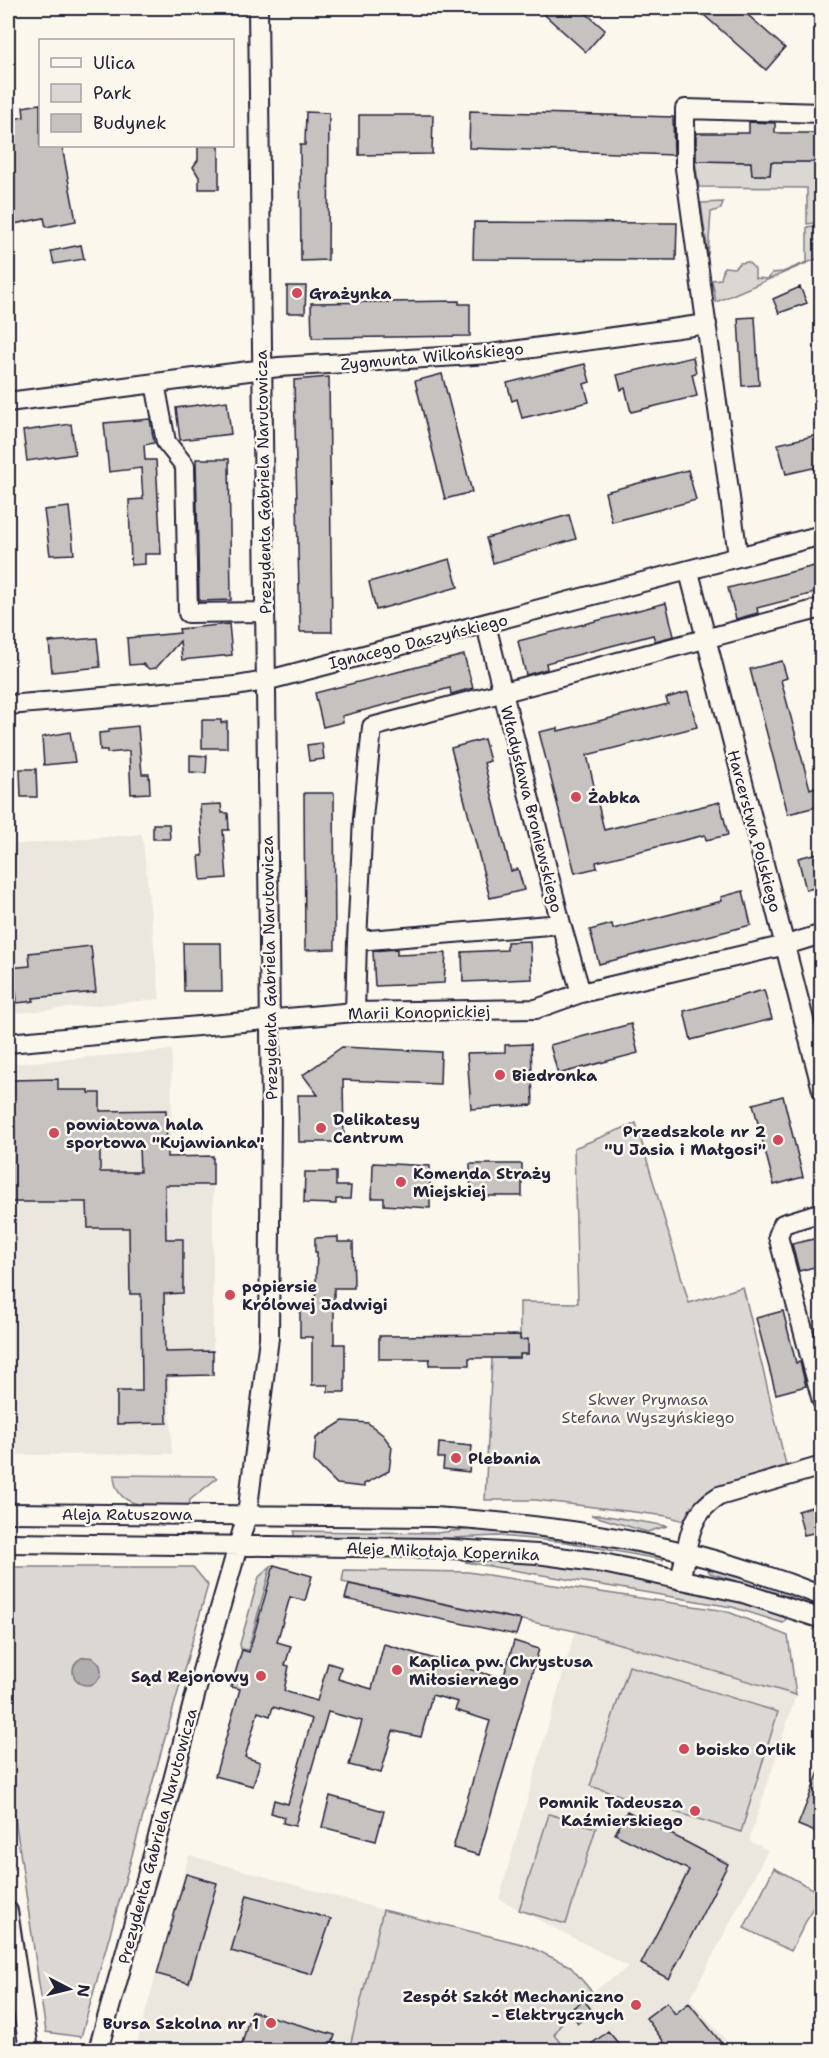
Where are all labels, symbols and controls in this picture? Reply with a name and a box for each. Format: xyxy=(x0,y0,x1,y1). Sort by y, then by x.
legend xyxy=(39,39,234,147)
text: Ulica xyxy=(93,51,135,75)
text: Park xyxy=(93,81,132,105)
text: Budynek xyxy=(93,111,167,135)
place label: Grażynka xyxy=(309,283,391,304)
marker: Grażynka xyxy=(290,286,304,300)
street label: Zygmunta Wilkońskiego xyxy=(340,338,524,375)
street label: Prezydenta Gabriela Narutowicza xyxy=(251,350,276,614)
street label: Ignacego Daszyńskiego xyxy=(326,609,510,674)
street label: Władysława Broniewskiego xyxy=(496,703,567,915)
street label: Harcerstwa Polskiego xyxy=(723,748,786,915)
place label: Żabka xyxy=(588,787,640,808)
marker: Żabka xyxy=(569,790,583,804)
street label: Prezydenta Gabriela Narutowicza xyxy=(257,836,282,1100)
street label: Marii Konopnickiej xyxy=(348,1001,490,1024)
place label: Biedronka xyxy=(512,1065,597,1086)
marker: Biedronka xyxy=(493,1068,507,1082)
place label: Delikatesy Centrum xyxy=(333,1109,420,1148)
place label: powiatowa hala sportowa "Kujawianka" xyxy=(66,1114,265,1153)
marker: Delikatesy Centrum xyxy=(314,1121,328,1135)
place label: Przedszkole nr 2 "U Jasia i Małgosi" xyxy=(604,1121,766,1160)
marker: powiatowa hala sportowa "Kujawianka" xyxy=(47,1126,61,1140)
marker: Przedszkole nr 2 "U Jasia i Małgosi" xyxy=(771,1133,785,1147)
place label: Komenda Straży Miejskiej xyxy=(413,1163,551,1202)
marker: Komenda Straży Miejskiej xyxy=(394,1175,408,1189)
place label: popiersie Królowej Jadwigi xyxy=(242,1276,388,1315)
marker: popiersie Królowej Jadwigi xyxy=(223,1288,237,1302)
park label: Skwer Prymasa Stefana Wyszyńskiego xyxy=(562,1389,734,1428)
place label: Plebania xyxy=(468,1448,540,1469)
marker: Plebania xyxy=(449,1451,463,1465)
street label: Aleja Ratuszowa xyxy=(62,1504,192,1525)
street label: Aleje Mikołaja Kopernika xyxy=(346,1538,540,1565)
place label: Kaplica pw. Chrystusa Miłosiernego xyxy=(409,1651,593,1690)
marker: Kaplica pw. Chrystusa Miłosiernego xyxy=(390,1663,404,1677)
place label: Sąd Rejonowy xyxy=(131,1666,249,1687)
marker: Sąd Rejonowy xyxy=(254,1669,268,1683)
street label: Prezydenta Gabriela Narutowicza xyxy=(113,1706,202,1966)
place label: boisko Orlik xyxy=(696,1739,796,1760)
marker: boisko Orlik xyxy=(677,1742,691,1756)
place label: Pomnik Tadeusza Kaźmierskiego xyxy=(539,1792,683,1831)
marker: Pomnik Tadeusza Kaźmierskiego xyxy=(688,1804,702,1818)
north arrow xyxy=(39,1959,99,2019)
text: N xyxy=(72,1983,95,1998)
place label: Zespół Szkół Mechaniczno - Elektrycznych xyxy=(403,1986,624,2025)
marker: Zespół Szkół Mechaniczno - Elektrycznych xyxy=(629,1998,643,2012)
place label: Bursa Szkolna nr 1 xyxy=(103,2013,259,2034)
marker: Bursa Szkolna nr 1 xyxy=(264,2016,278,2030)

